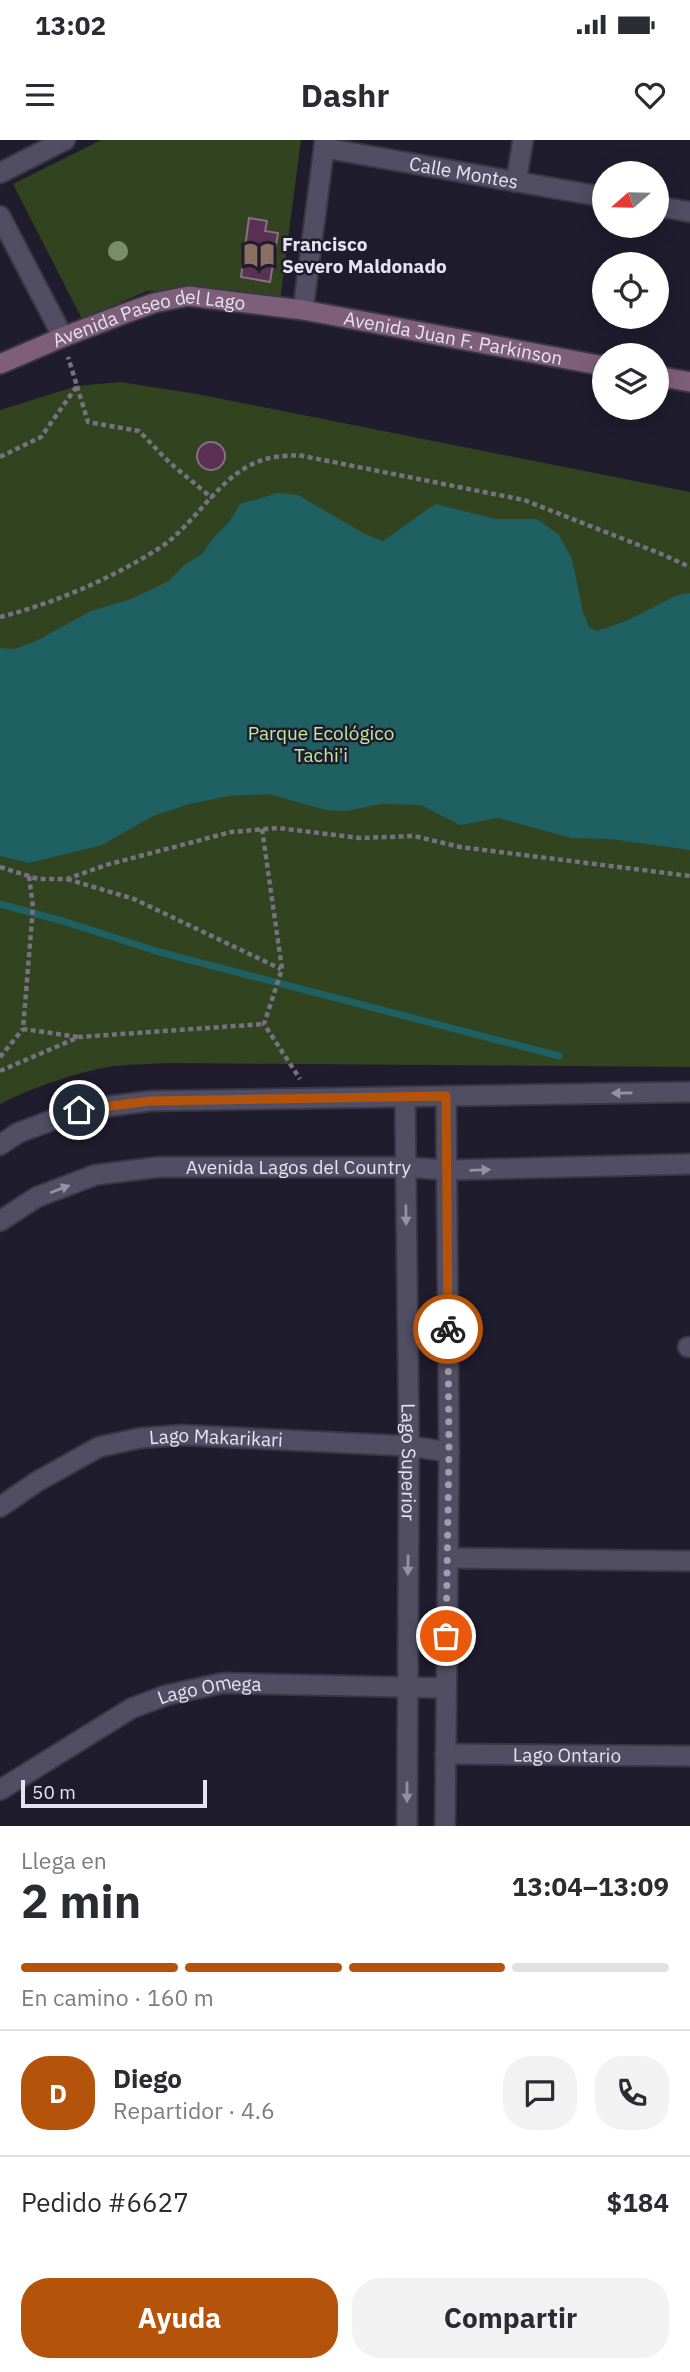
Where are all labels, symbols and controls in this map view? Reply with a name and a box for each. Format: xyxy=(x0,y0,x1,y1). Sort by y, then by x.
text: 13:02 xyxy=(35,8,106,42)
text: Dashr xyxy=(301,74,389,116)
icon: menu xyxy=(21,76,59,114)
icon: heart xyxy=(631,76,669,114)
street label: Calle Montes xyxy=(407,151,520,194)
north arrow xyxy=(592,161,668,238)
map controls xyxy=(592,161,669,420)
place label: Francisco Severo Maldonado xyxy=(282,232,447,278)
library icon: Francisco Severo Maldonado xyxy=(242,238,276,272)
button: locate xyxy=(592,252,669,329)
street label: Avenida Paseo del Lago xyxy=(48,284,247,352)
street label: Avenida Juan F. Parkinson xyxy=(342,306,565,370)
button: layers xyxy=(592,343,669,420)
park label: Parque Ecológico Tachi'i xyxy=(248,721,394,767)
pin xyxy=(49,1080,109,1140)
one-way arrow xyxy=(611,1087,633,1099)
icon: home xyxy=(60,1091,98,1129)
street label: Avenida Lagos del Country xyxy=(186,1155,412,1179)
one-way arrow xyxy=(469,1164,491,1175)
one-way arrow xyxy=(49,1183,70,1194)
one-way arrow xyxy=(400,1204,412,1226)
courier xyxy=(413,1294,483,1364)
icon: bike xyxy=(429,1310,467,1348)
street label: Lago Superior xyxy=(397,1403,421,1521)
street label: Lago Makarikari xyxy=(148,1423,283,1452)
one-way arrow xyxy=(402,1554,414,1576)
pin xyxy=(416,1606,476,1666)
icon: bag xyxy=(427,1617,465,1655)
street label: Lago Omega xyxy=(154,1670,262,1710)
street label: Lago Ontario xyxy=(513,1743,621,1767)
scale bar xyxy=(21,1777,206,1809)
text: 50 m xyxy=(32,1780,76,1804)
one-way arrow xyxy=(401,1782,413,1804)
text: Llega en xyxy=(21,1845,107,1875)
text: 13:04–13:09 xyxy=(512,1869,669,1903)
text: 2 min xyxy=(21,1871,141,1931)
text: En camino · 160 m xyxy=(21,1982,214,2012)
button: chat xyxy=(503,2056,577,2130)
button: phone xyxy=(595,2056,669,2130)
text: Diego xyxy=(113,2061,182,2095)
text: D xyxy=(49,2076,67,2110)
text: Repartidor · 4.6 xyxy=(113,2095,275,2125)
text: Pedido #6627 xyxy=(21,2185,189,2219)
text: $184 xyxy=(607,2185,669,2219)
button: Ayuda xyxy=(21,2278,338,2358)
button: Compartir xyxy=(352,2278,669,2358)

